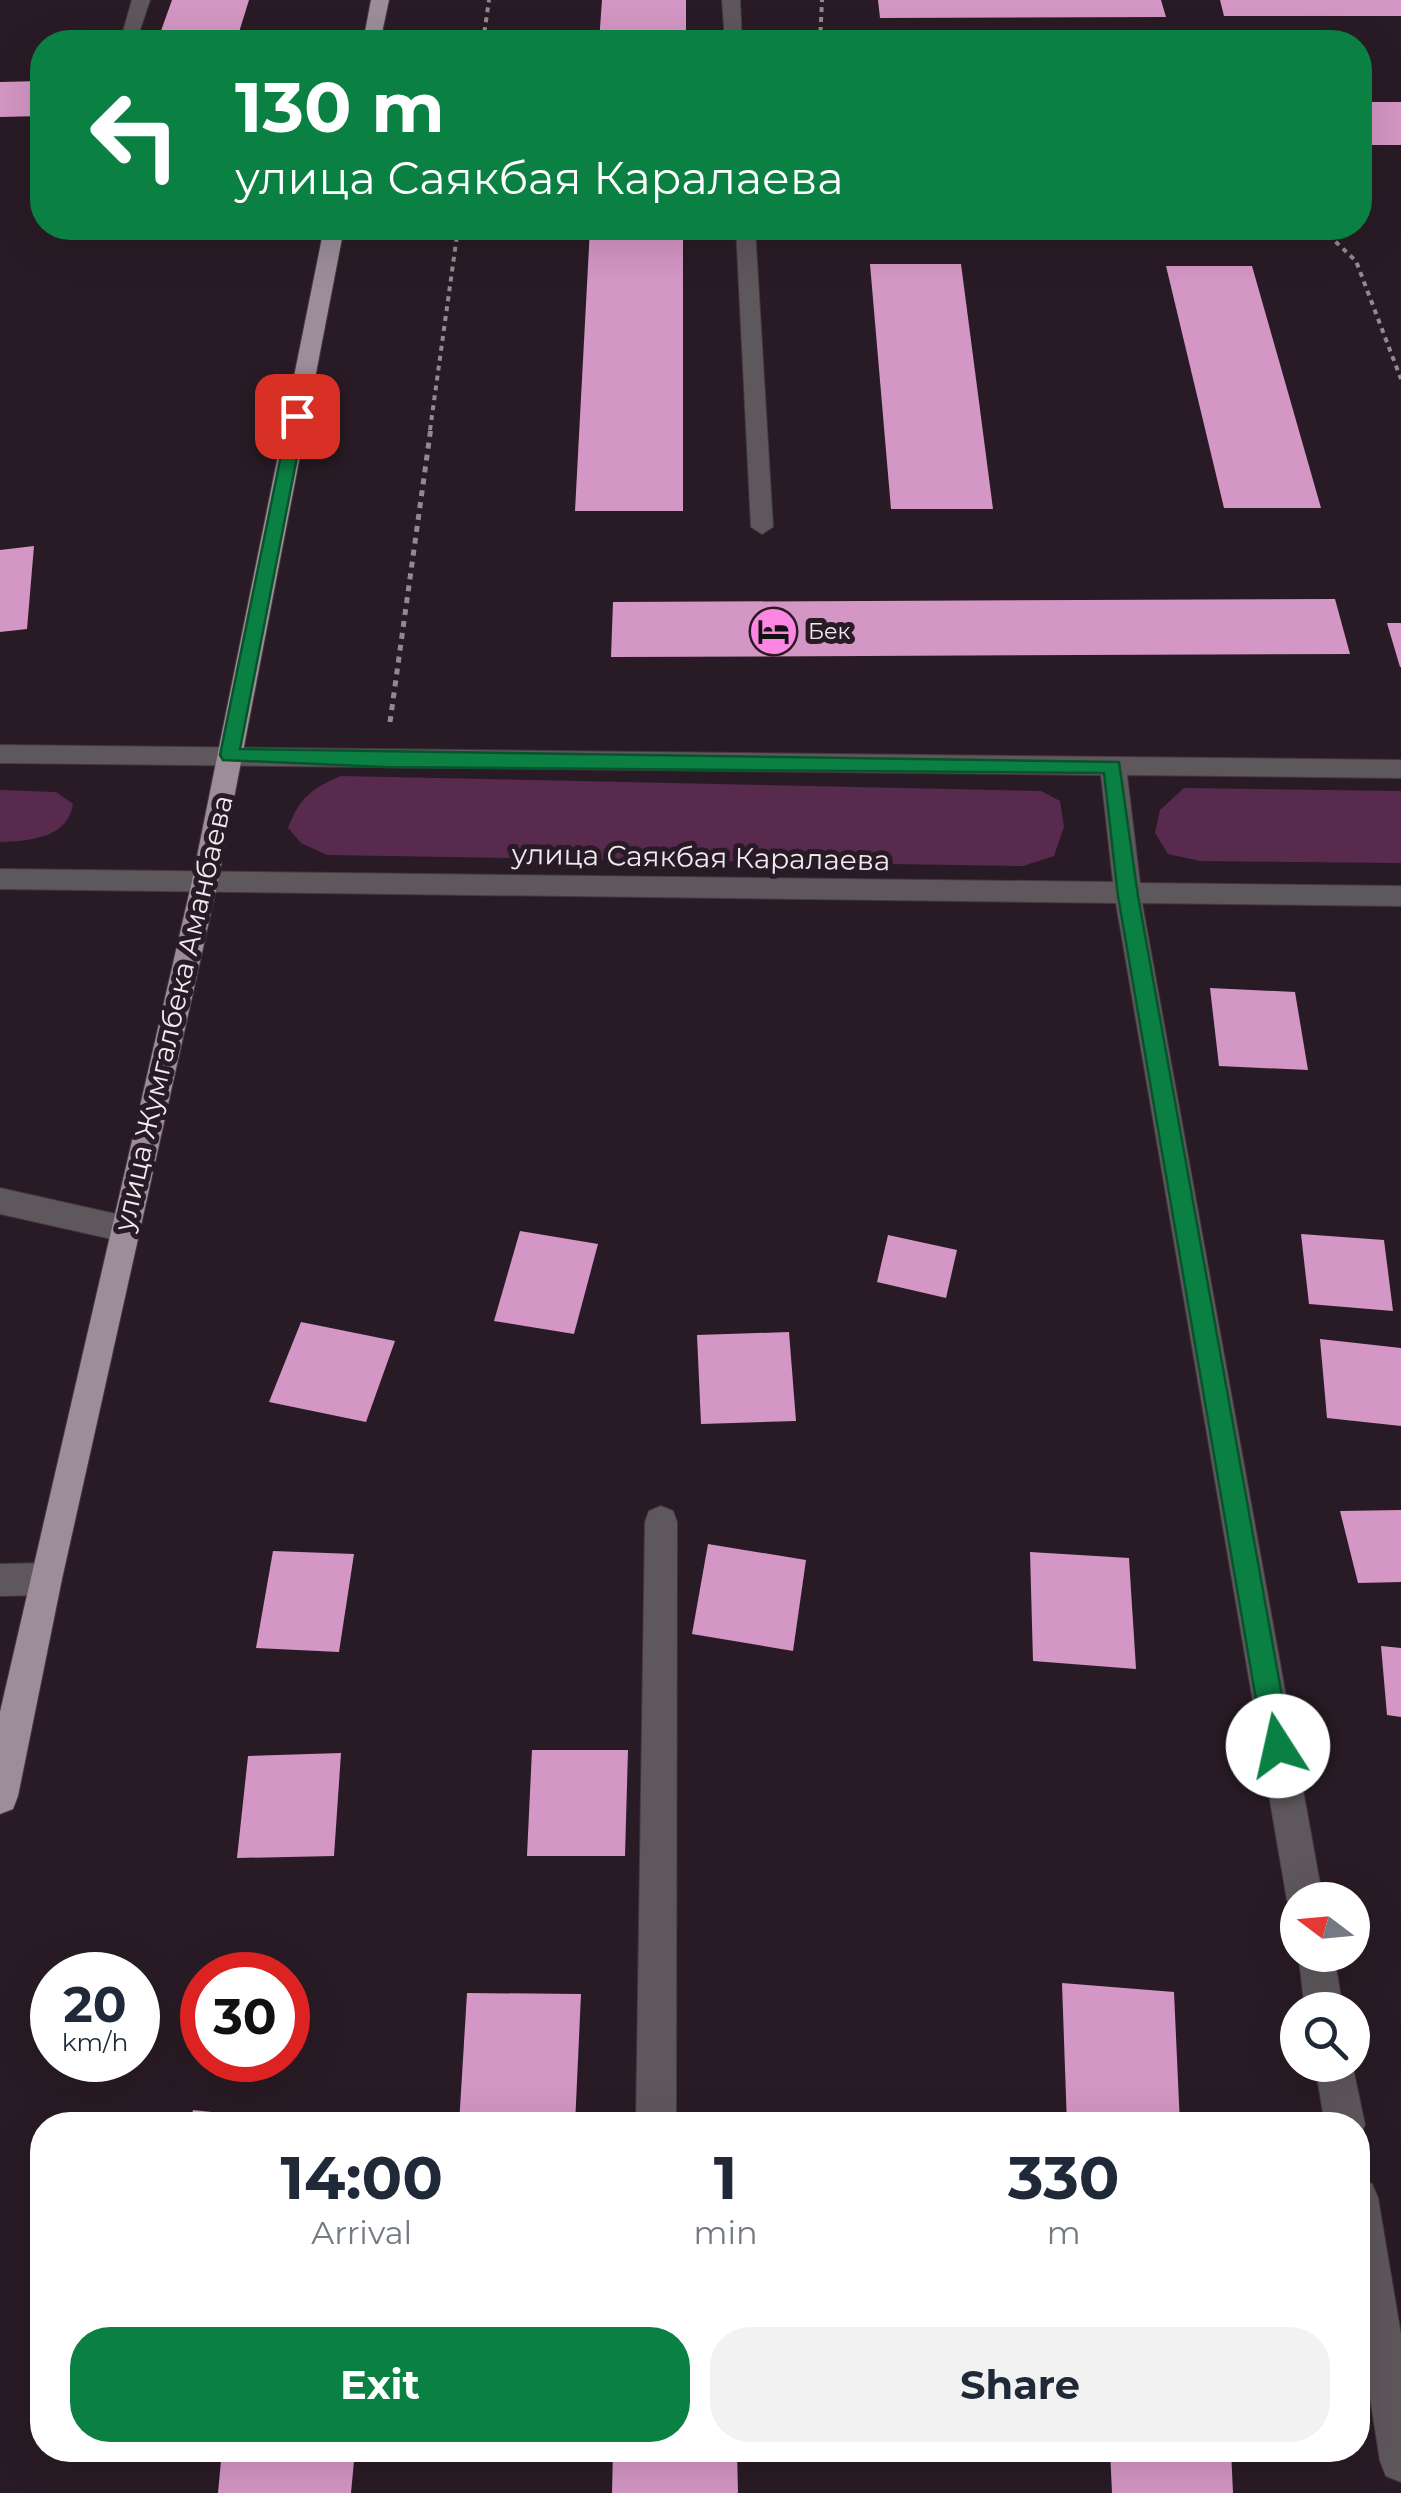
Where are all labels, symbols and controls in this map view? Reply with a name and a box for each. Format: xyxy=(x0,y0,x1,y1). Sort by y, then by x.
text: 130 m xyxy=(235,64,445,150)
icon: left xyxy=(70,70,200,200)
text: улица Саякбая Каралаева xyxy=(235,150,844,205)
pin xyxy=(255,374,340,459)
icon: arrive xyxy=(270,389,325,444)
hotel icon: Бек xyxy=(747,605,799,657)
place label: Бек xyxy=(808,618,851,645)
street label: улица Жумгалбека Аманбаева xyxy=(106,792,240,1235)
street label: улица Саякбая Каралаева xyxy=(510,837,891,877)
position arrow xyxy=(1226,1694,1330,1798)
north arrow xyxy=(1280,1882,1370,1972)
map controls xyxy=(1280,1882,1370,2082)
speed limit sign: 30 xyxy=(180,1952,310,2082)
text: 20 xyxy=(63,1974,127,2035)
button: search xyxy=(1280,1992,1370,2082)
text: km/h xyxy=(62,2027,128,2057)
text: 14:00 xyxy=(280,2141,443,2214)
text: 1 xyxy=(714,2141,737,2214)
text: 330 xyxy=(1008,2141,1120,2214)
text: Arrival xyxy=(311,2213,412,2252)
text: min xyxy=(693,2213,758,2252)
text: m xyxy=(1047,2213,1081,2252)
button: Exit xyxy=(70,2327,690,2442)
button: Share xyxy=(710,2327,1330,2442)

